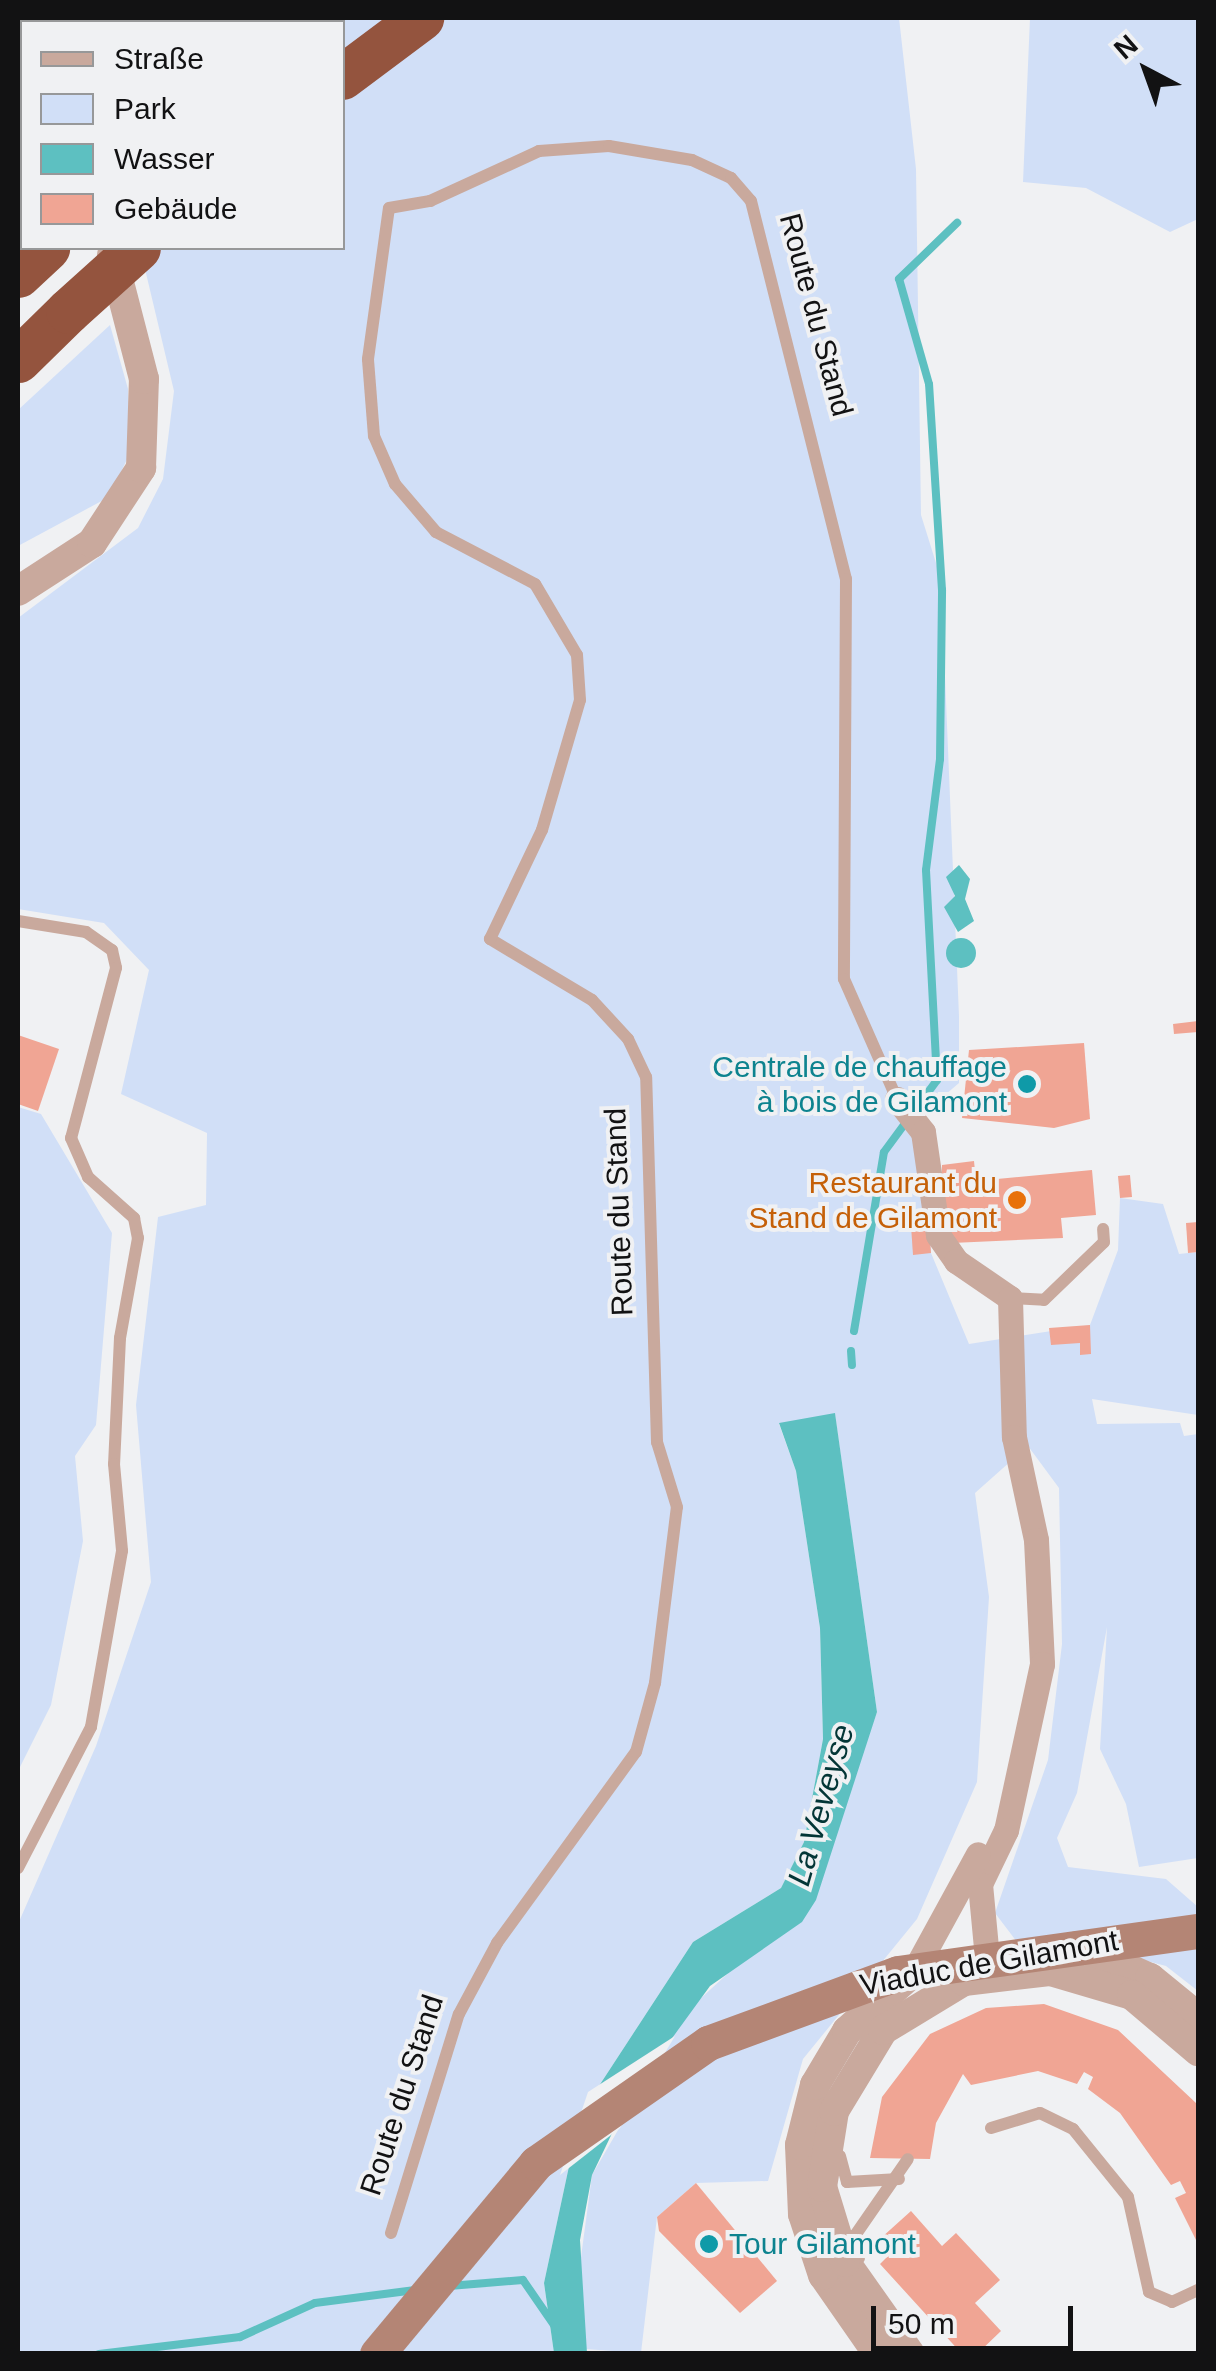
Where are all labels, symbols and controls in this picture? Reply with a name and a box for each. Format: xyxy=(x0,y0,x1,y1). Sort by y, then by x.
legend xyxy=(20,20,345,250)
north arrow xyxy=(1096,20,1196,120)
text: N xyxy=(1108,29,1144,65)
text: Straße xyxy=(114,42,204,75)
text: Park xyxy=(114,92,176,125)
text: Wasser xyxy=(114,142,215,175)
text: Gebäude xyxy=(114,192,237,225)
street label: Route du Stand xyxy=(772,210,860,420)
place label: Centrale de chauffage à bois de Gilamont xyxy=(712,1049,1007,1120)
marker: Centrale de chauffage à bois de Gilamont xyxy=(1016,1073,1038,1095)
street label: Route du Stand xyxy=(597,1107,641,1317)
place label: Restaurant du Stand de Gilamont xyxy=(749,1165,997,1236)
marker: Restaurant du Stand de Gilamont xyxy=(1006,1189,1028,1211)
water label: La Veveyse xyxy=(780,1720,862,1890)
street label: Viaduc de Gilamont xyxy=(857,1923,1121,2003)
street label: Route du Stand xyxy=(353,1990,451,2200)
place label: Tour Gilamont xyxy=(729,2226,916,2262)
marker: Tour Gilamont xyxy=(698,2233,720,2255)
scale bar xyxy=(876,2286,1078,2348)
text: 50 m xyxy=(888,2307,955,2340)

